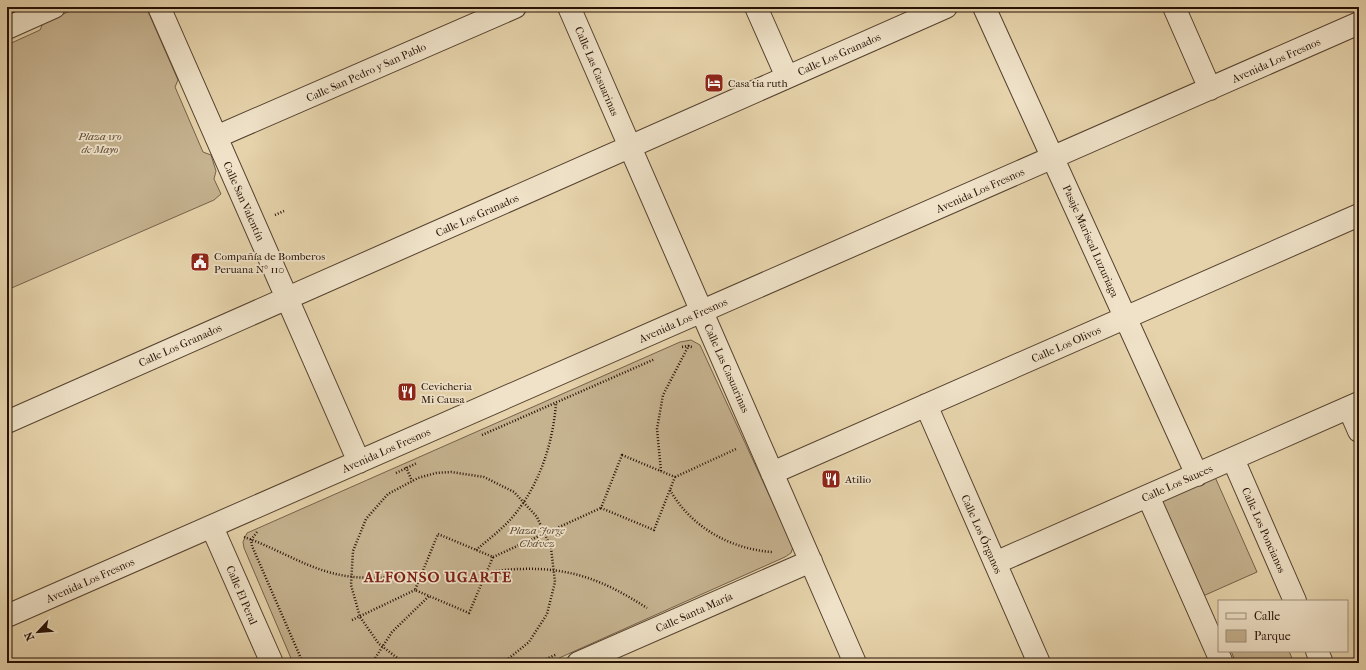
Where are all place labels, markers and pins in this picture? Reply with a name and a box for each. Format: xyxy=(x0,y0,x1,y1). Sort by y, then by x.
hotel icon: Casa tia ruth xyxy=(703,72,725,94)
place label: Casa tia ruth xyxy=(728,77,788,90)
place label: Compañía de Bomberos Peruana Nº 110 xyxy=(214,250,325,276)
public building icon: Compañía de Bomberos Peruana Nº 110 xyxy=(189,251,211,273)
place label: Cevicheria Mi Causa xyxy=(421,380,473,406)
restaurant icon: Cevicheria Mi Causa xyxy=(396,381,418,403)
restaurant icon: Atilio xyxy=(820,468,842,490)
place label: Atilio xyxy=(844,473,871,486)

